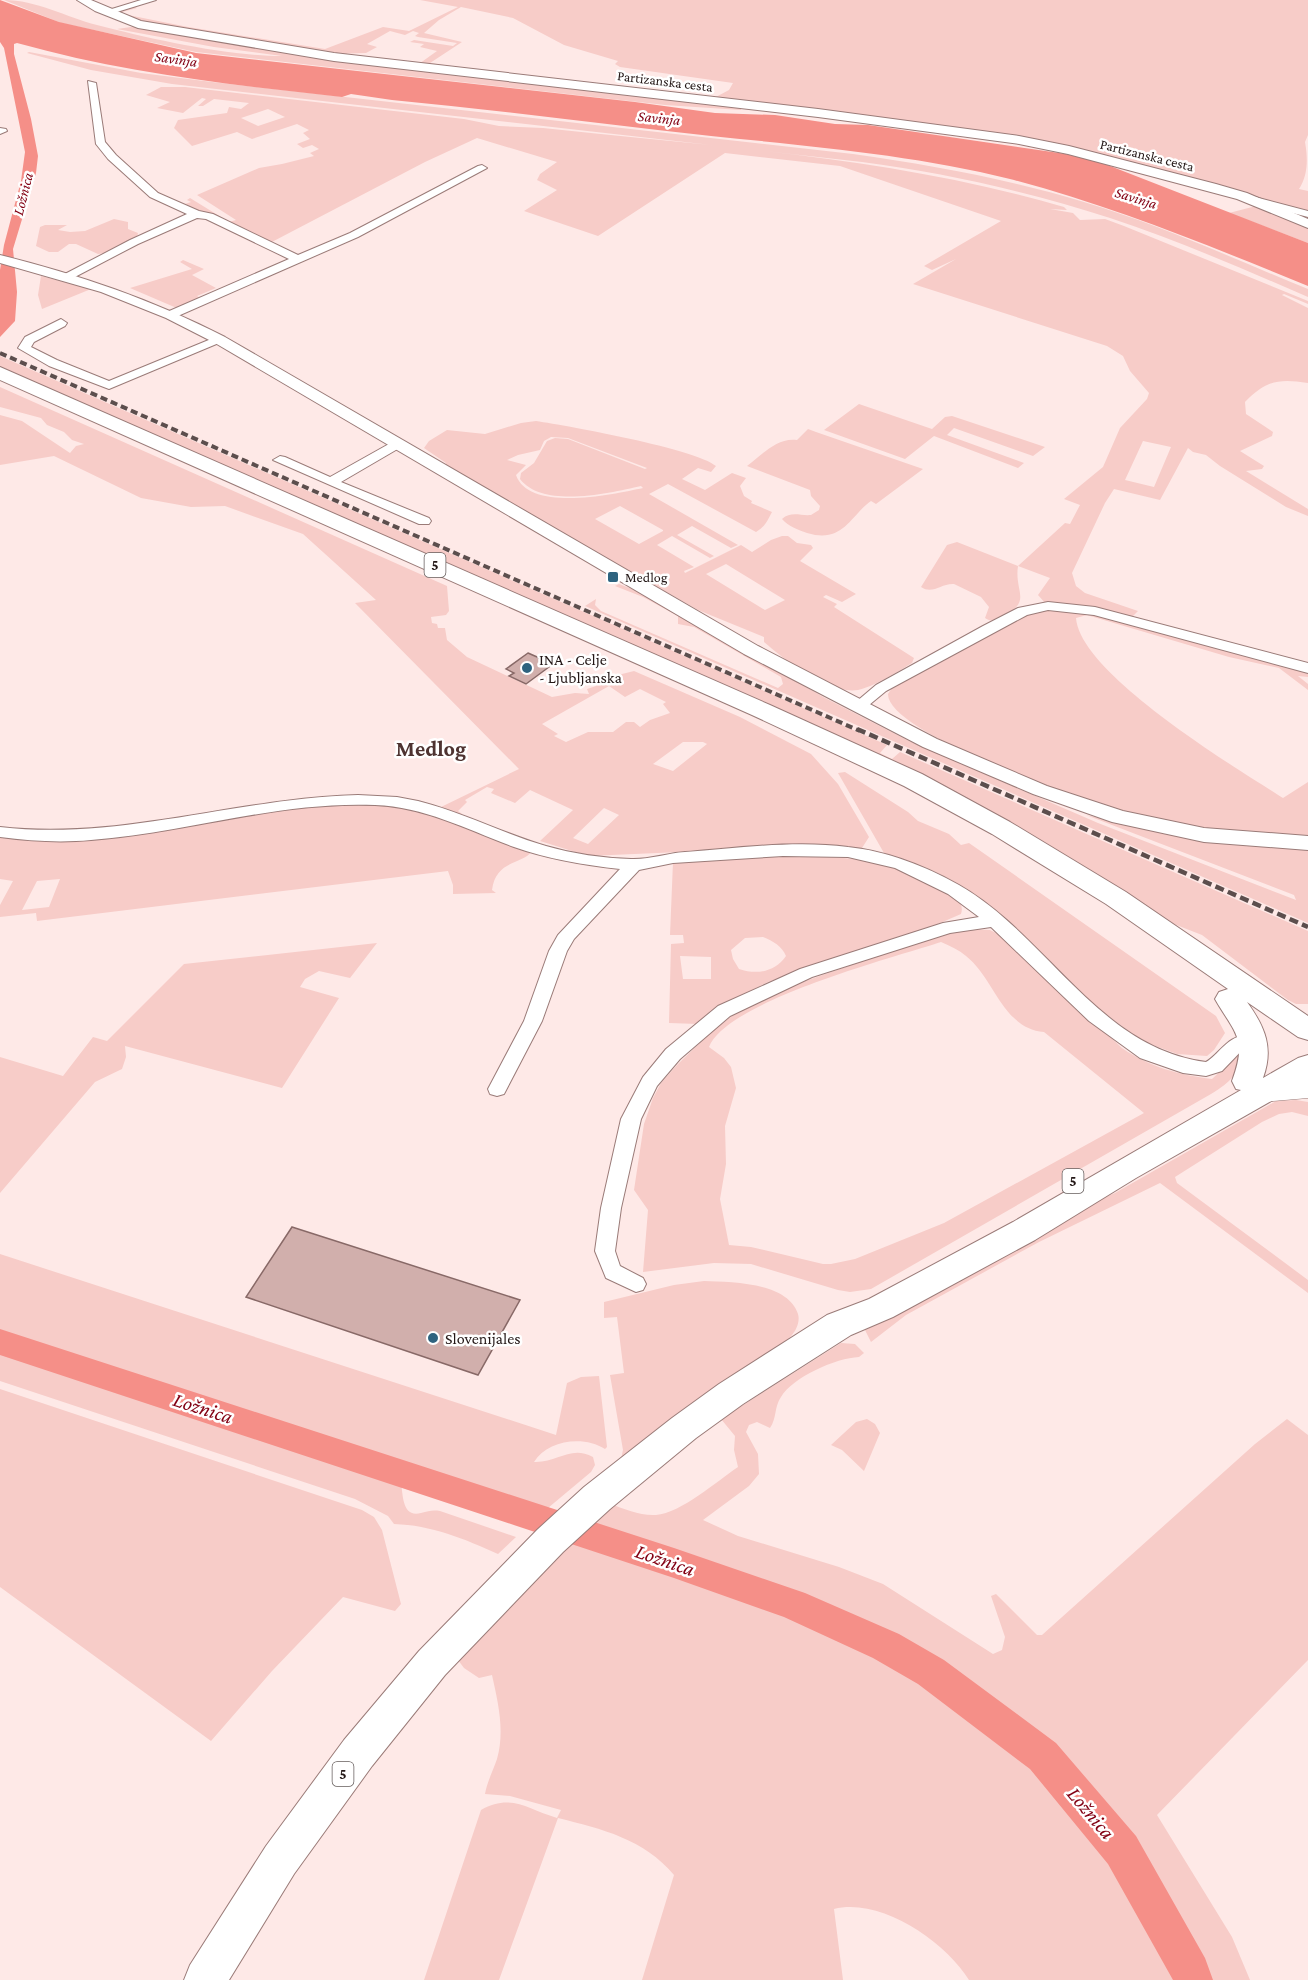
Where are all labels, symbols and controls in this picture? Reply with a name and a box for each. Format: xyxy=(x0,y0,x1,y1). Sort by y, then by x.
water label: Savinja xyxy=(154,48,198,71)
street label: Partizanska cesta xyxy=(616,67,714,95)
water label: Savinja xyxy=(637,108,681,129)
street label: Partizanska cesta xyxy=(1098,136,1196,175)
water label: Ložnica xyxy=(10,171,36,217)
water label: Savinja xyxy=(1113,184,1159,213)
road number: 5 xyxy=(424,553,446,577)
place label: Medlog xyxy=(625,569,668,585)
marker: Medlog xyxy=(606,570,620,584)
place label: INA - Celje - Ljubljanska xyxy=(539,651,622,687)
marker: INA - Celje - Ljubljanska xyxy=(520,661,534,675)
district label: Medlog xyxy=(396,736,466,761)
road number: 5 xyxy=(1062,1169,1084,1193)
place label: Slovenijales xyxy=(445,1330,521,1348)
marker: Slovenijales xyxy=(426,1331,440,1345)
water label: Ložnica xyxy=(170,1387,236,1429)
water label: Ložnica xyxy=(632,1539,698,1581)
road number: 5 xyxy=(332,1762,354,1786)
water label: Ložnica xyxy=(1062,1782,1120,1844)

